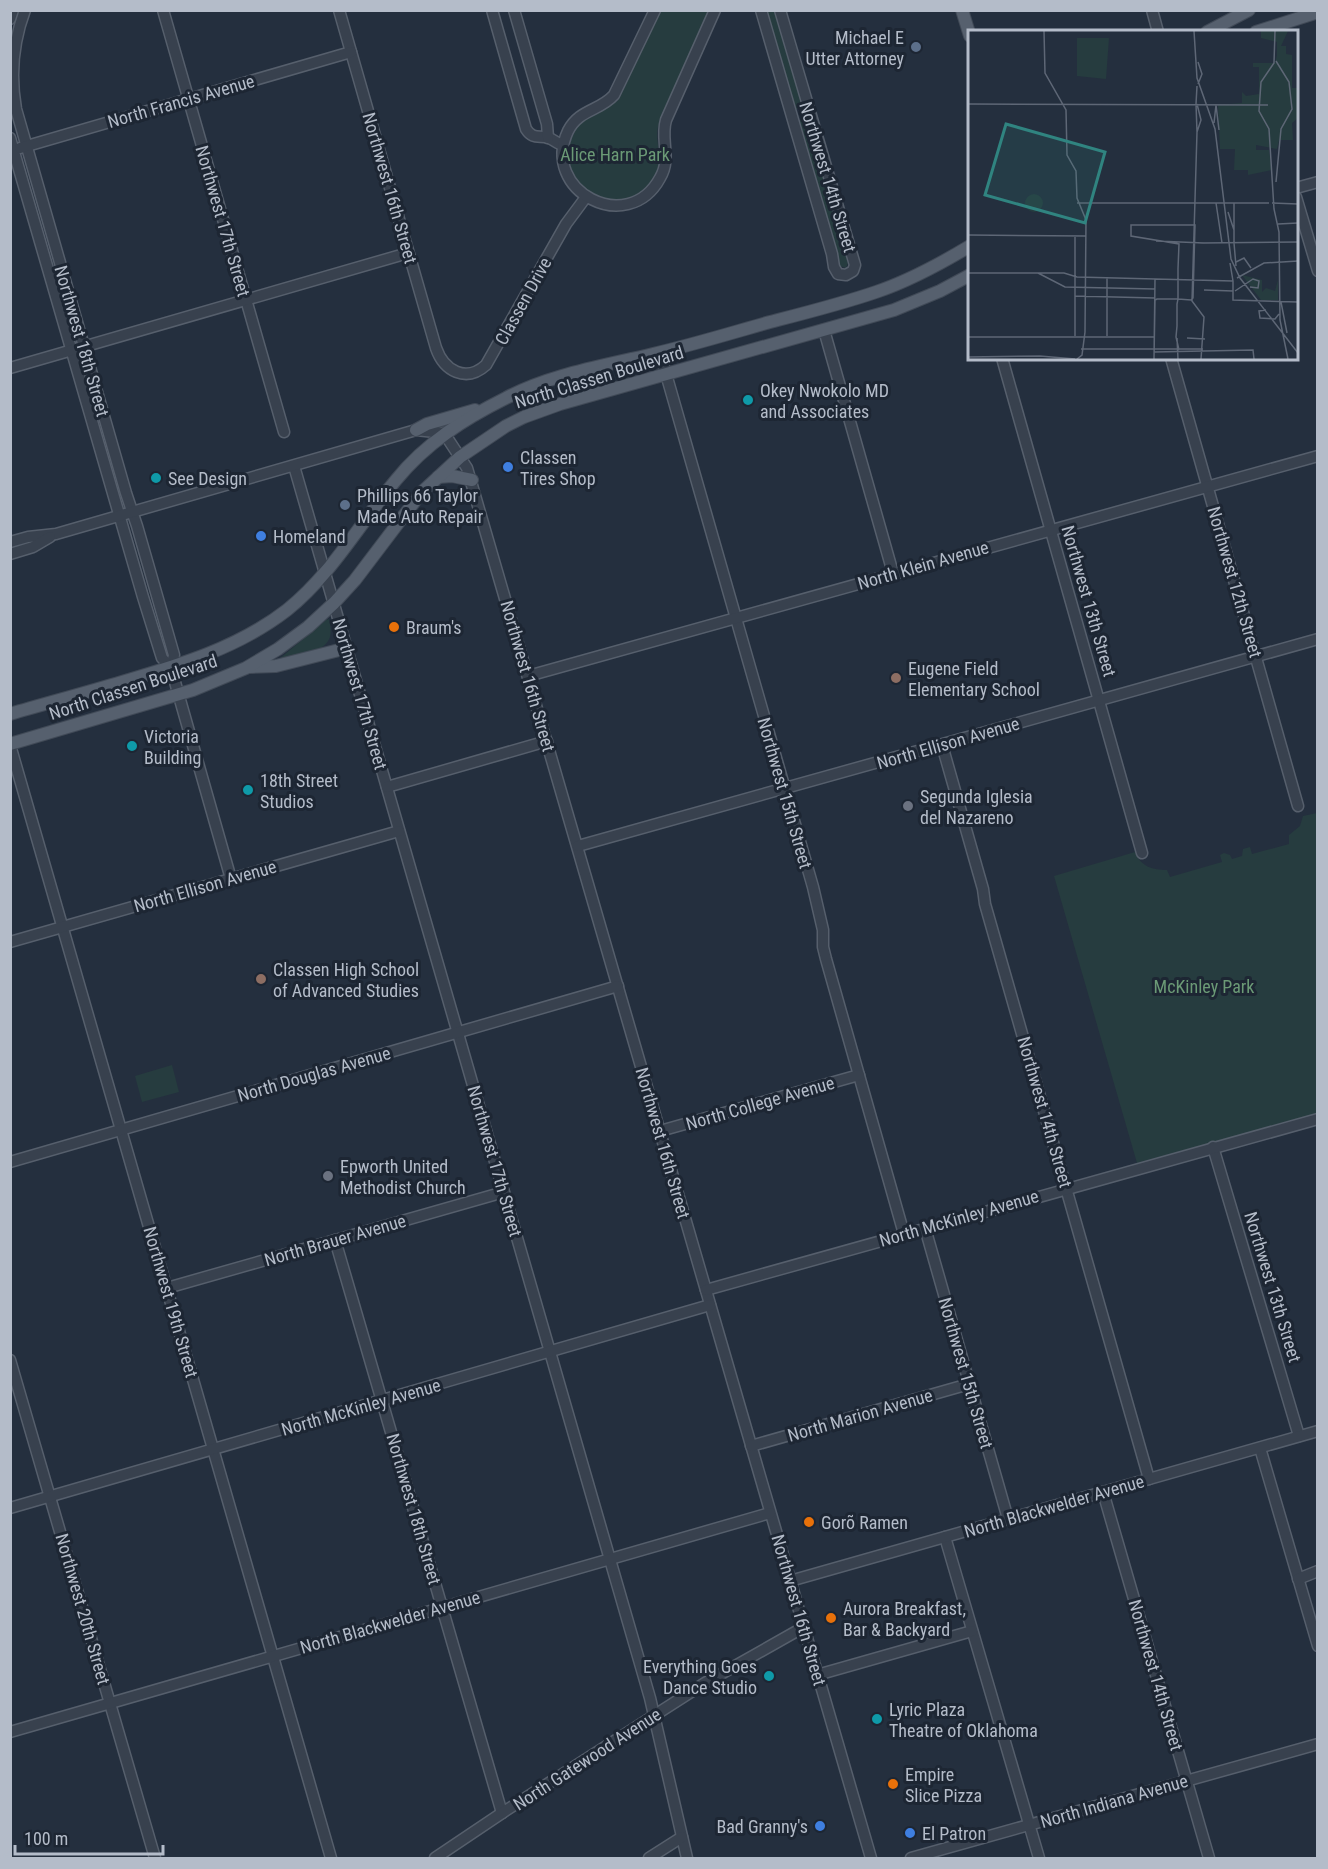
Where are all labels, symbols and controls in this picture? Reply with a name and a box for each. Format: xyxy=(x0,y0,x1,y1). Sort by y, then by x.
place label: Michael E Utter Attorney xyxy=(805,27,905,69)
inset map xyxy=(968,30,1298,360)
marker: Michael E Utter Attorney xyxy=(909,40,923,54)
street label: North Francis Avenue xyxy=(105,70,257,132)
street label: Northwest 14th Street xyxy=(795,99,861,255)
street label: Northwest 16th Street xyxy=(358,110,422,266)
street label: Northwest 17th Street xyxy=(191,143,255,299)
park label: Alice Harn Park xyxy=(560,144,670,165)
street label: Classen Drive xyxy=(490,254,556,348)
street label: Northwest 18th Street xyxy=(50,263,114,419)
street label: North Classen Boulevard xyxy=(512,341,686,413)
place label: Okey Nwokolo MD and Associates xyxy=(760,380,889,422)
marker: Okey Nwokolo MD and Associates xyxy=(741,393,755,407)
place label: Classen Tires Shop xyxy=(520,447,596,489)
marker: Classen Tires Shop xyxy=(501,460,515,474)
place label: See Design xyxy=(168,468,247,489)
marker: See Design xyxy=(149,471,163,485)
place label: Phillips 66 Taylor Made Auto Repair xyxy=(357,485,484,527)
marker: Phillips 66 Taylor Made Auto Repair xyxy=(338,498,352,512)
street label: Northwest 12th Street xyxy=(1203,504,1267,660)
street label: Northwest 13th Street xyxy=(1057,523,1121,679)
place label: Homeland xyxy=(273,526,346,547)
marker: Homeland xyxy=(254,529,268,543)
street label: North Klein Avenue xyxy=(855,536,991,594)
street label: Northwest 16th Street xyxy=(496,598,560,754)
street label: Northwest 17th Street xyxy=(328,616,392,772)
place label: Braum's xyxy=(406,617,462,638)
marker: Braum's xyxy=(387,620,401,634)
street label: North Classen Boulevard xyxy=(46,650,220,724)
place label: Eugene Field Elementary School xyxy=(908,658,1040,700)
marker: Eugene Field Elementary School xyxy=(889,671,903,685)
street label: North Ellison Avenue xyxy=(874,713,1022,773)
street label: Northwest 15th Street xyxy=(753,715,817,871)
place label: Victoria Building xyxy=(144,726,201,768)
marker: Victoria Building xyxy=(125,739,139,753)
place label: 18th Street Studios xyxy=(260,770,338,812)
marker: 18th Street Studios xyxy=(241,783,255,797)
place label: Segunda Iglesia del Nazareno xyxy=(920,786,1033,828)
marker: Segunda Iglesia del Nazareno xyxy=(901,799,915,813)
street label: North Ellison Avenue xyxy=(131,856,279,916)
place label: Classen High School of Advanced Studies xyxy=(273,959,419,1001)
marker: Classen High School of Advanced Studies xyxy=(254,972,268,986)
park label: McKinley Park xyxy=(1154,976,1254,997)
street label: Northwest 14th Street xyxy=(1013,1034,1077,1190)
street label: North Douglas Avenue xyxy=(235,1042,393,1106)
street label: Northwest 16th Street xyxy=(631,1065,695,1221)
street label: North College Avenue xyxy=(683,1072,837,1134)
street label: Northwest 17th Street xyxy=(463,1083,527,1239)
place label: Epworth United Methodist Church xyxy=(340,1156,466,1198)
marker: Epworth United Methodist Church xyxy=(321,1169,335,1183)
street label: North McKinley Avenue xyxy=(877,1185,1041,1251)
street label: Northwest 13th Street xyxy=(1240,1209,1306,1365)
street label: North Brauer Avenue xyxy=(262,1210,408,1270)
street label: Northwest 19th Street xyxy=(139,1224,203,1380)
street label: Northwest 15th Street xyxy=(934,1295,998,1451)
street label: North McKinley Avenue xyxy=(279,1374,443,1440)
street label: North Marion Avenue xyxy=(785,1384,935,1446)
street label: Northwest 18th Street xyxy=(382,1431,446,1587)
street label: North Blackwelder Avenue xyxy=(962,1470,1146,1542)
place label: Gorõ Ramen xyxy=(821,1512,908,1533)
marker: Gorõ Ramen xyxy=(802,1515,816,1529)
street label: Northwest 20th Street xyxy=(51,1531,115,1687)
street label: Northwest 16th Street xyxy=(767,1532,831,1688)
street label: North Blackwelder Avenue xyxy=(298,1586,482,1658)
street label: Northwest 14th Street xyxy=(1124,1597,1188,1753)
place label: Aurora Breakfast, Bar & Backyard xyxy=(843,1598,966,1640)
marker: Aurora Breakfast, Bar & Backyard xyxy=(824,1611,838,1625)
place label: Everything Goes Dance Studio xyxy=(643,1656,757,1698)
marker: Everything Goes Dance Studio xyxy=(762,1669,776,1683)
place label: Lyric Plaza Theatre of Oklahoma xyxy=(889,1699,1038,1741)
street label: North Gatewood Avenue xyxy=(509,1703,665,1815)
marker: Lyric Plaza Theatre of Oklahoma xyxy=(870,1712,884,1726)
place label: Empire Slice Pizza xyxy=(905,1764,982,1806)
street label: North Indiana Avenue xyxy=(1038,1770,1190,1832)
marker: Empire Slice Pizza xyxy=(886,1777,900,1791)
place label: Bad Granny's xyxy=(716,1816,808,1837)
scale bar xyxy=(15,1818,164,1856)
marker: Bad Granny's xyxy=(813,1819,827,1833)
place label: El Patron xyxy=(922,1823,986,1844)
marker: El Patron xyxy=(903,1826,917,1840)
text: 100 m xyxy=(24,1828,68,1849)

